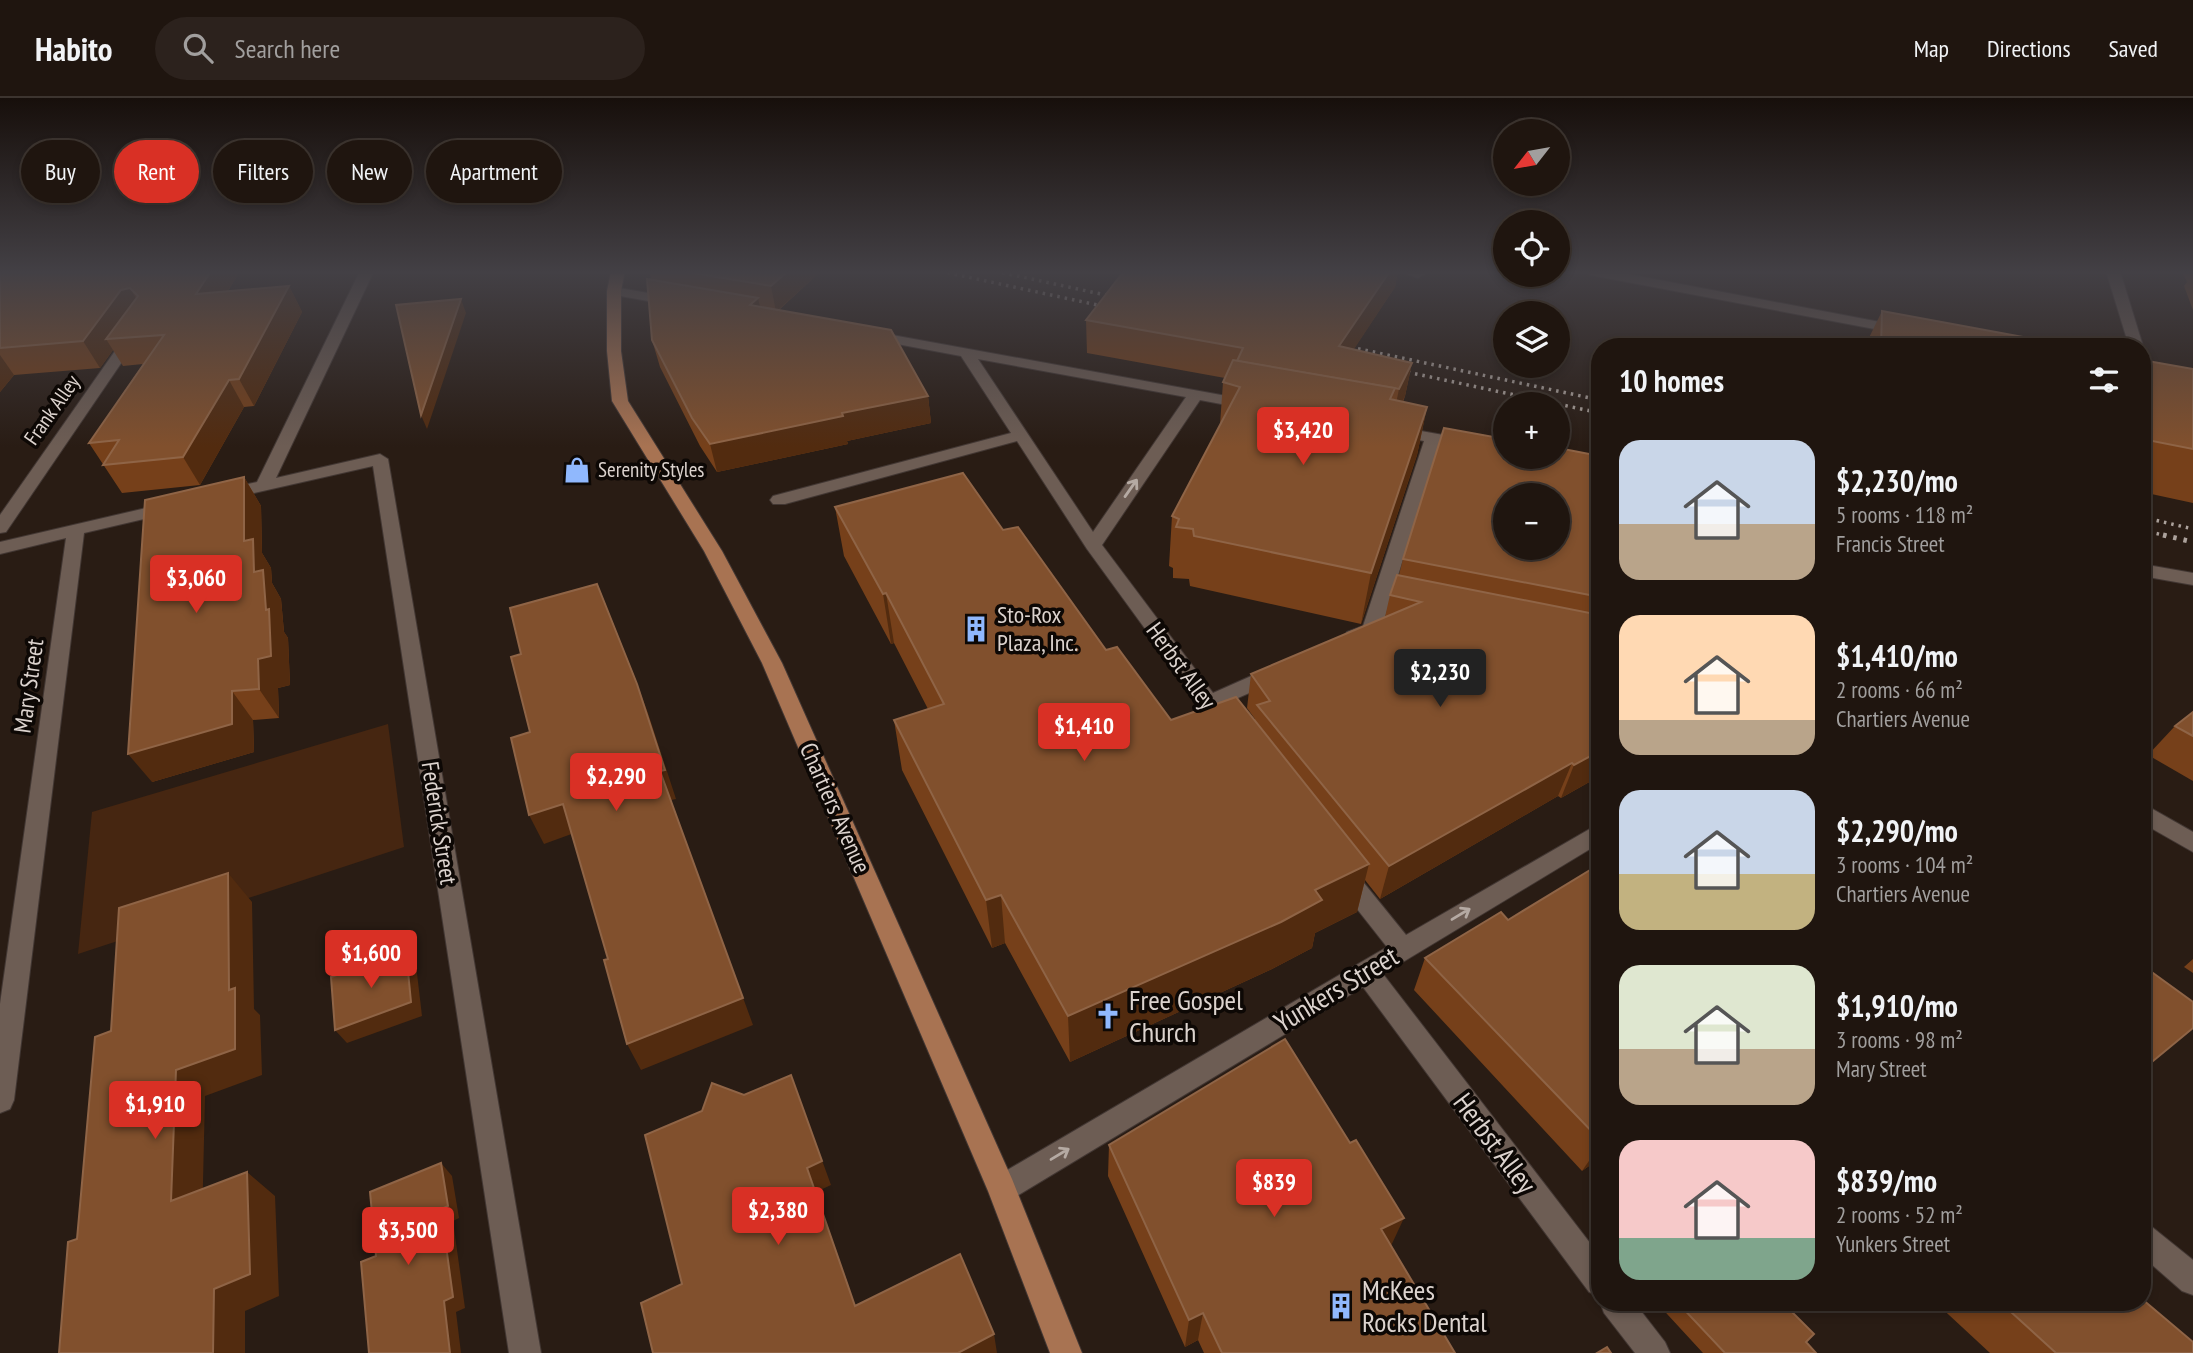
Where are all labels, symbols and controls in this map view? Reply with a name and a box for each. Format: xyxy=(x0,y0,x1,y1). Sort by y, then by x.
search box xyxy=(155,17,645,80)
text: Habito xyxy=(35,27,113,70)
icon: search xyxy=(179,29,217,67)
text: Search here xyxy=(235,32,340,65)
text: Map xyxy=(1914,33,1949,64)
text: Directions xyxy=(1987,33,2071,64)
text: Saved xyxy=(2109,33,2158,64)
north arrow xyxy=(1493,119,1570,196)
map controls xyxy=(1493,119,1570,560)
chip: Buy xyxy=(21,140,100,203)
chip: Rent xyxy=(114,140,199,203)
chip: Filters xyxy=(213,140,313,203)
chip: New xyxy=(327,140,412,203)
chip: Apartment xyxy=(426,140,562,203)
button: locate xyxy=(1493,210,1570,287)
button: layers xyxy=(1493,301,1570,378)
text: 10 homes xyxy=(1619,361,1724,400)
icon: filters xyxy=(2085,361,2123,399)
street label: Frank Alley xyxy=(18,369,86,450)
button: + xyxy=(1493,392,1570,469)
pin: $3,420 xyxy=(1246,408,1360,467)
text: $3,420 xyxy=(1273,415,1333,444)
shop icon: Serenity Styles xyxy=(562,455,592,485)
place label: Serenity Styles xyxy=(598,456,704,483)
text: $2,230/mo xyxy=(1836,461,1958,500)
icon: home xyxy=(1675,468,1759,552)
one-way arrow xyxy=(1124,479,1138,499)
button: − xyxy=(1493,483,1570,560)
text: 5 rooms · 118 m² xyxy=(1836,500,1973,529)
text: Francis Street xyxy=(1836,529,1945,558)
pin: $3,060 xyxy=(139,556,253,615)
text: $3,060 xyxy=(166,563,226,592)
place label: Sto-Rox Plaza, Inc. xyxy=(997,599,1078,658)
building icon: Sto-Rox Plaza, Inc. xyxy=(961,614,991,644)
street label: Herbst Alley xyxy=(1139,616,1223,715)
text: $1,410/mo xyxy=(1836,636,1958,675)
street label: Mary Street xyxy=(7,637,50,735)
icon: home xyxy=(1675,643,1759,727)
pin: $2,230 xyxy=(1383,650,1497,709)
text: $2,230 xyxy=(1410,657,1470,686)
text: 2 rooms · 66 m² xyxy=(1836,675,1963,704)
pin: $1,410 xyxy=(1027,704,1141,763)
text: Chartiers Avenue xyxy=(1836,704,1970,733)
text: $1,410 xyxy=(1054,711,1114,740)
street label: Chartiers Avenue xyxy=(793,738,878,878)
pin: $2,290 xyxy=(559,754,673,813)
street label: Federick Street xyxy=(414,759,465,887)
text: $2,290 xyxy=(586,761,646,790)
text: $2,290/mo xyxy=(1836,811,1958,850)
icon: home xyxy=(1675,818,1759,902)
text: 3 rooms · 104 m² xyxy=(1836,850,1973,879)
text: Chartiers Avenue xyxy=(1836,879,1970,908)
one-way arrow xyxy=(1451,907,1471,921)
pin: $1,600 xyxy=(314,930,428,990)
street label: Yunkers Street xyxy=(1267,937,1405,1040)
text: $1,600 xyxy=(341,938,401,967)
place label: Free Gospel Church xyxy=(1129,981,1243,1050)
text: $1,910/mo xyxy=(1836,986,1958,1025)
icon: home xyxy=(1675,993,1759,1077)
church icon: Free Gospel Church xyxy=(1093,1001,1123,1031)
text: 3 rooms · 98 m² xyxy=(1836,1025,1963,1054)
text: Mary Street xyxy=(1836,1054,1927,1083)
pin: $1,910 xyxy=(98,1082,212,1141)
street label: Herbst Alley xyxy=(1446,1085,1546,1201)
text: $1,910 xyxy=(125,1089,185,1118)
one-way arrow xyxy=(1050,1147,1070,1161)
pin: $839 xyxy=(1233,1160,1315,1219)
text: $839/mo xyxy=(1836,1161,1937,1200)
text: $839 xyxy=(1252,1167,1296,1196)
icon: home xyxy=(1675,1168,1759,1252)
pin: $2,380 xyxy=(721,1188,835,1247)
text: $2,380 xyxy=(748,1195,808,1224)
text: 2 rooms · 52 m² xyxy=(1836,1200,1963,1229)
pin: $3,500 xyxy=(351,1208,465,1267)
text: $3,500 xyxy=(378,1215,438,1244)
text: Yunkers Street xyxy=(1836,1229,1950,1258)
place label: McKees Rocks Dental xyxy=(1362,1271,1487,1340)
building icon: McKees Rocks Dental xyxy=(1326,1291,1356,1321)

